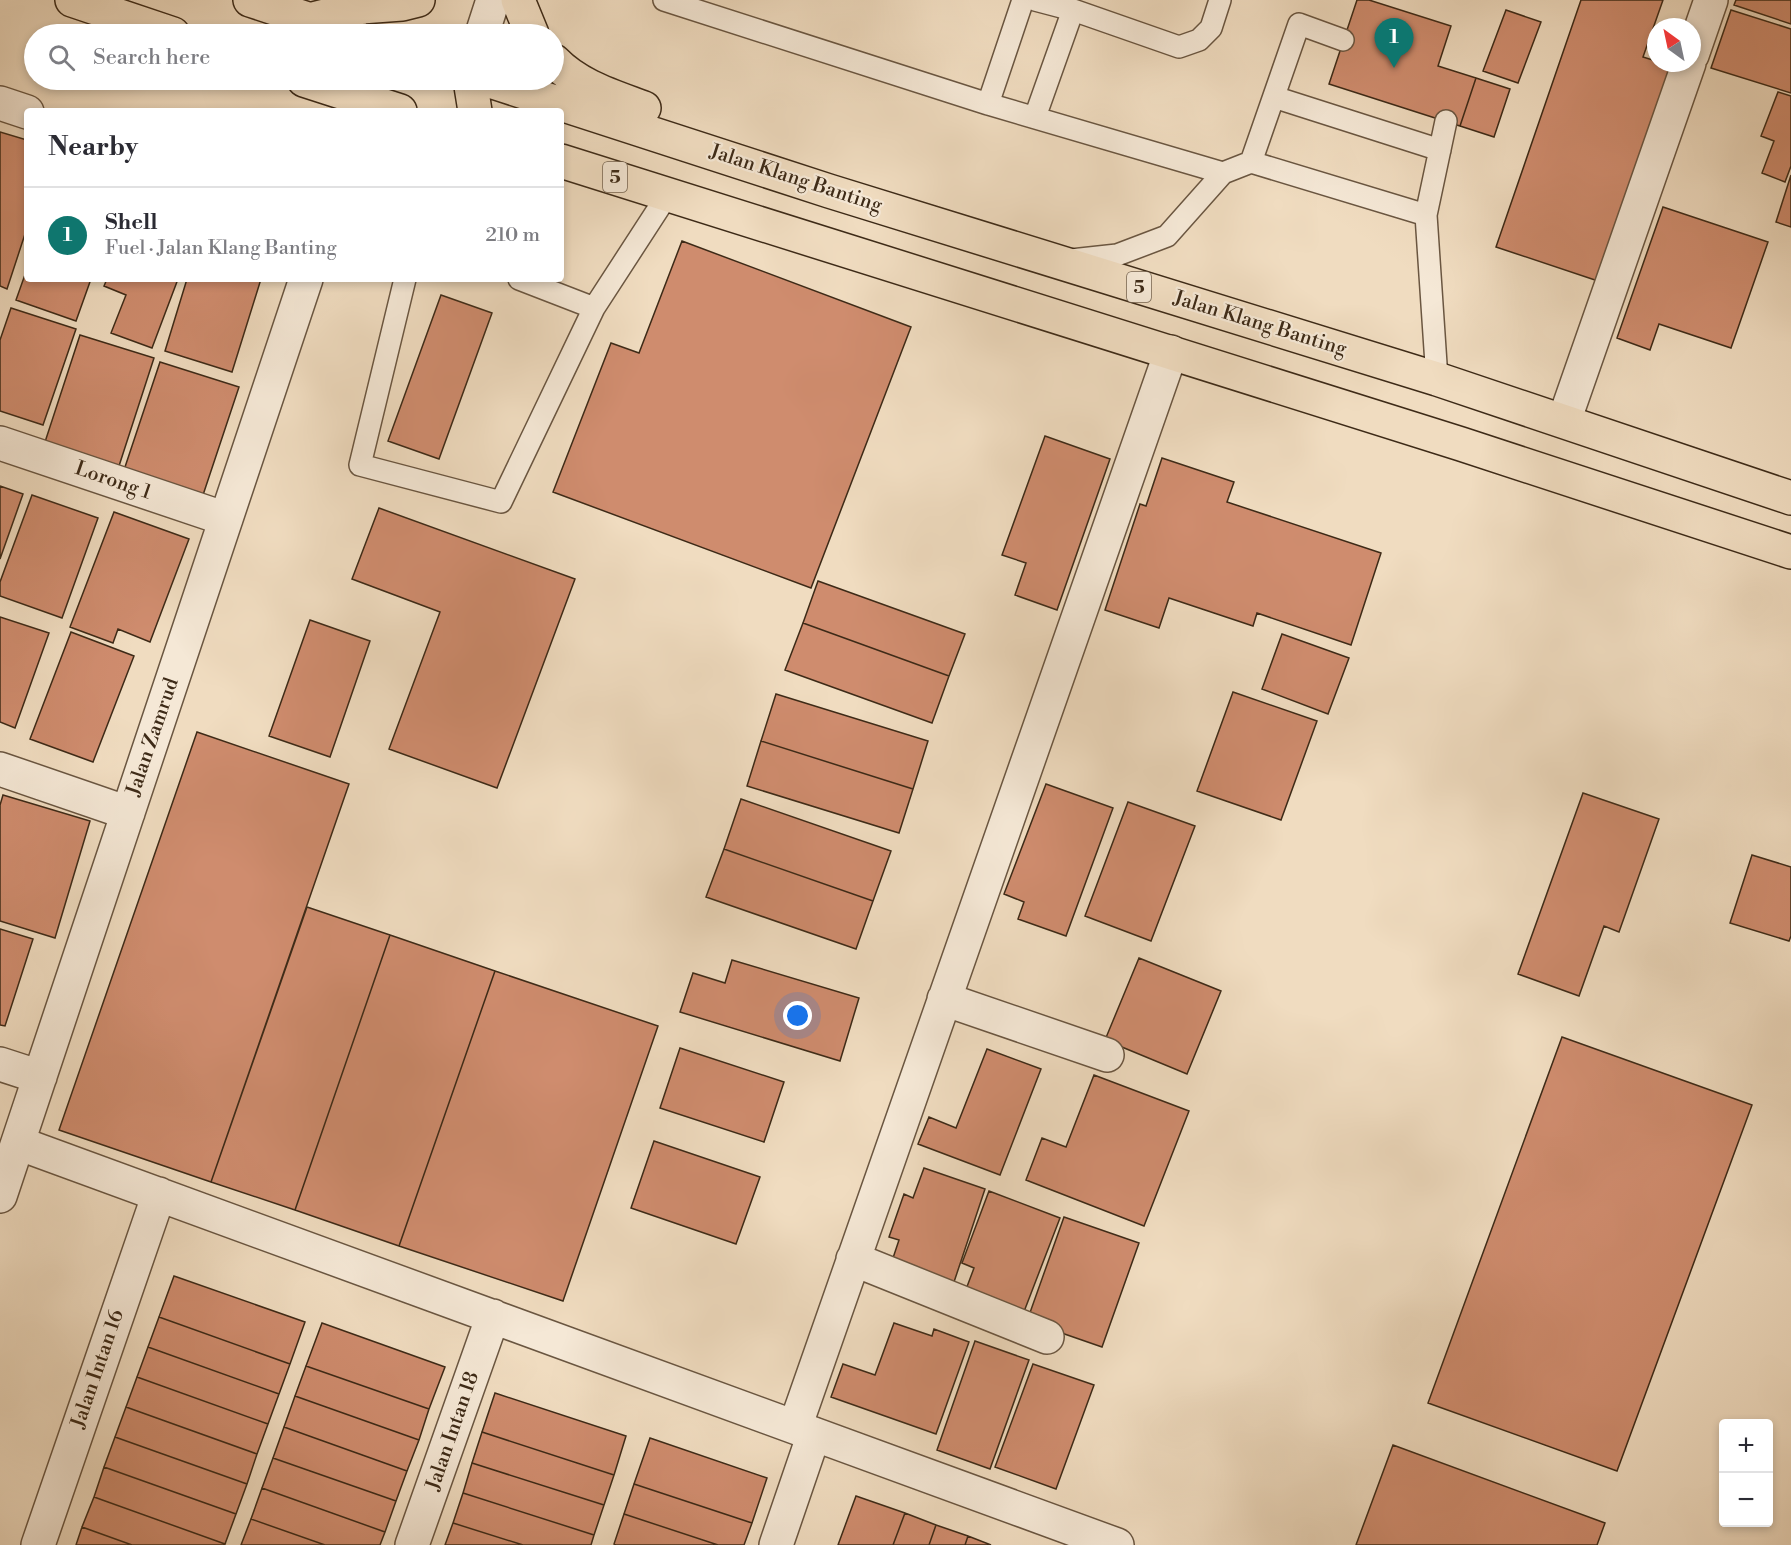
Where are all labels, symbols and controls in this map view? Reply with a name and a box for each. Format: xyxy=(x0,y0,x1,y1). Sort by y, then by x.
north arrow xyxy=(1647,18,1701,72)
pin: 1 xyxy=(1374,19,1414,68)
search box xyxy=(24,24,564,90)
icon: search xyxy=(45,41,78,74)
text: Search here xyxy=(93,44,210,71)
text: Nearby xyxy=(48,131,138,163)
street label: Jalan Klang Banting xyxy=(706,139,886,219)
road number: 5 xyxy=(603,162,627,192)
text: Shell xyxy=(105,209,157,236)
text: 1 xyxy=(63,223,72,248)
text: 210 m xyxy=(485,223,540,248)
text: Fuel · Jalan Klang Banting xyxy=(105,236,337,261)
road number: 5 xyxy=(1127,272,1151,302)
street label: Jalan Klang Banting xyxy=(1169,285,1350,362)
street label: Lorong 1 xyxy=(72,456,155,506)
street label: Jalan Zamrud xyxy=(121,674,185,800)
your location xyxy=(783,1001,812,1030)
street label: Jalan Intan 16 xyxy=(66,1306,130,1433)
street label: Jalan Intan 18 xyxy=(421,1368,485,1495)
map controls xyxy=(1719,1419,1773,1527)
button: + xyxy=(1719,1419,1773,1473)
button: − xyxy=(1719,1473,1773,1527)

